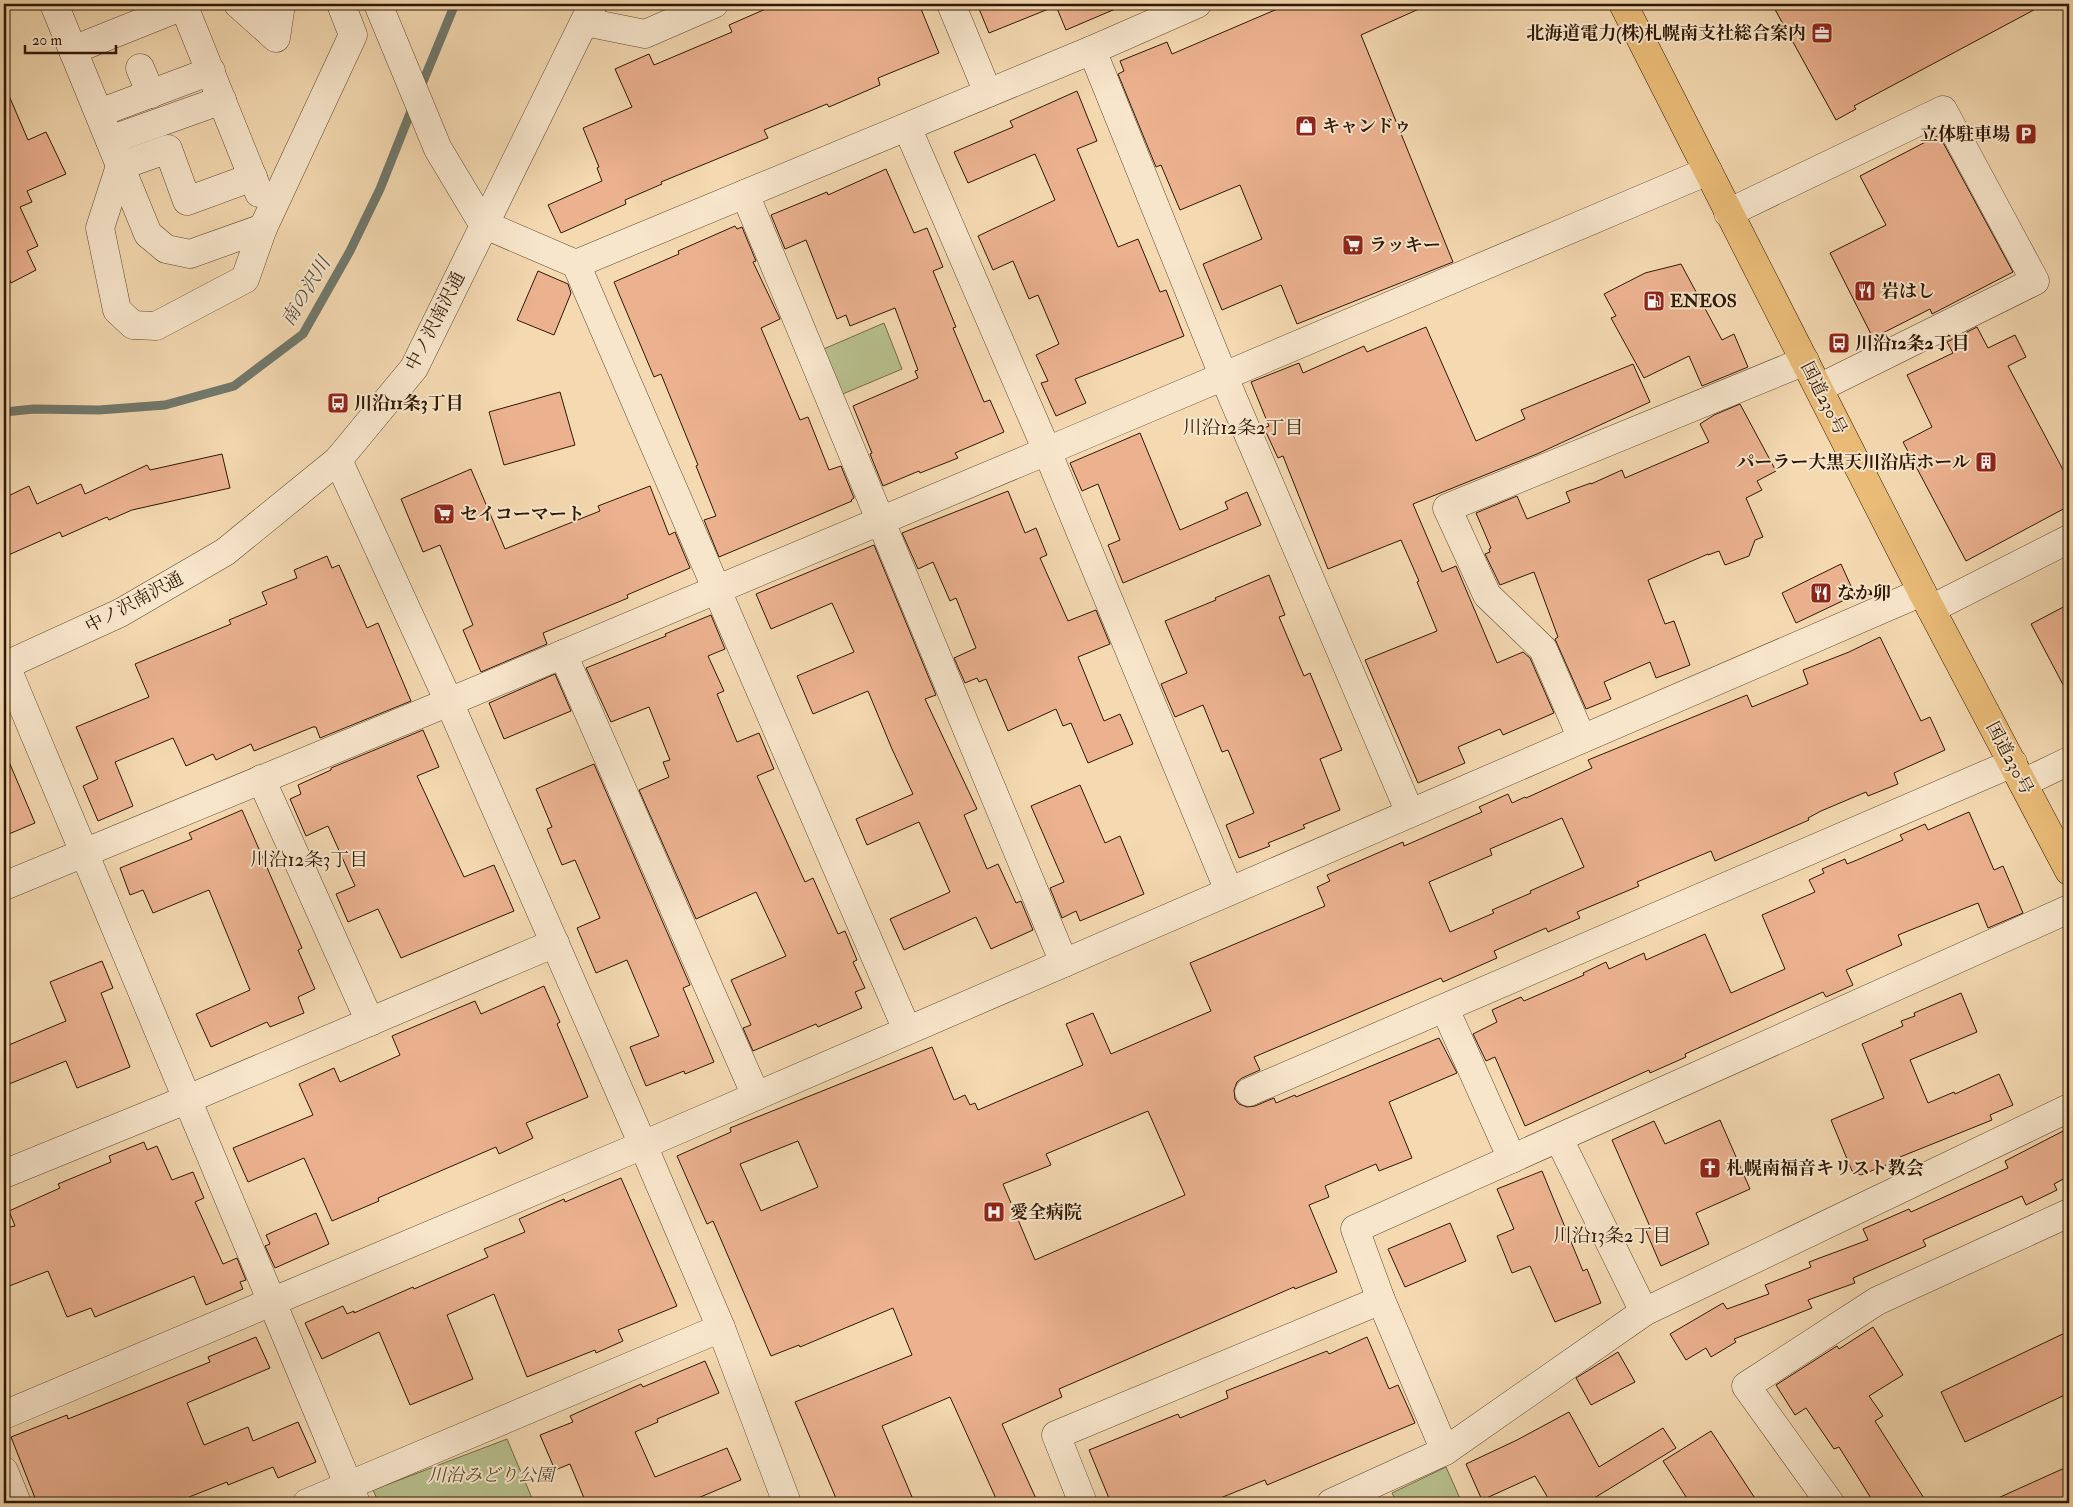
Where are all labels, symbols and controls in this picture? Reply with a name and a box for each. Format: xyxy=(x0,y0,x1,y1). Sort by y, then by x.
office icon: 北海道電力(株)札幌南支社総合案内 xyxy=(1810,21,1834,45)
scale bar xyxy=(25,22,116,54)
place label: 北海道電力(株)札幌南支社総合案内 xyxy=(1526,22,1806,45)
text: 20 m xyxy=(32,31,62,50)
shop icon: キャンドゥ xyxy=(1294,114,1318,138)
place label: キャンドゥ xyxy=(1322,115,1412,138)
parking icon: 立体駐車場 xyxy=(2014,122,2038,146)
place label: 立体駐車場 xyxy=(1920,123,2010,146)
supermarket icon: ラッキー xyxy=(1341,233,1365,257)
place label: ラッキー xyxy=(1369,234,1441,257)
water label: 南の沢川 xyxy=(276,251,337,330)
street label: 中ノ沢南沢通 xyxy=(401,268,470,375)
restaurant icon: 岩はし xyxy=(1853,279,1877,303)
place label: 岩はし xyxy=(1881,280,1935,303)
fuel station icon: ENEOS xyxy=(1642,289,1666,313)
place label: ENEOS xyxy=(1670,290,1737,313)
bus stop icon: 川沿12条2丁目 xyxy=(1827,331,1851,355)
place label: 川沿12条2丁目 xyxy=(1855,332,1970,355)
street label: 国道230号 xyxy=(1795,358,1852,439)
bus stop icon: 川沿11条3丁目 xyxy=(326,391,350,415)
place label: 川沿11条3丁目 xyxy=(354,392,464,415)
district label: 川沿12条2丁目 xyxy=(1182,416,1304,440)
building icon: パーラー大黒天川沿店ホール xyxy=(1974,450,1998,474)
place label: パーラー大黒天川沿店ホール xyxy=(1736,451,1970,474)
supermarket icon: セイコーマート xyxy=(432,502,456,526)
place label: セイコーマート xyxy=(460,503,585,526)
street label: 中ノ沢南沢通 xyxy=(81,567,187,638)
restaurant icon: なか卯 xyxy=(1809,581,1833,605)
place label: なか卯 xyxy=(1837,582,1891,605)
street label: 国道230号 xyxy=(1981,718,2038,799)
district label: 川沿12条3丁目 xyxy=(250,848,368,872)
church icon: 札幌南福音キリスト教会 xyxy=(1698,1156,1722,1180)
place label: 札幌南福音キリスト教会 xyxy=(1726,1157,1924,1180)
hospital icon: 愛全病院 xyxy=(982,1200,1006,1224)
place label: 愛全病院 xyxy=(1010,1201,1082,1224)
district label: 川沿13条2丁目 xyxy=(1553,1224,1671,1248)
park label: 川沿みどり公園 xyxy=(428,1464,557,1487)

